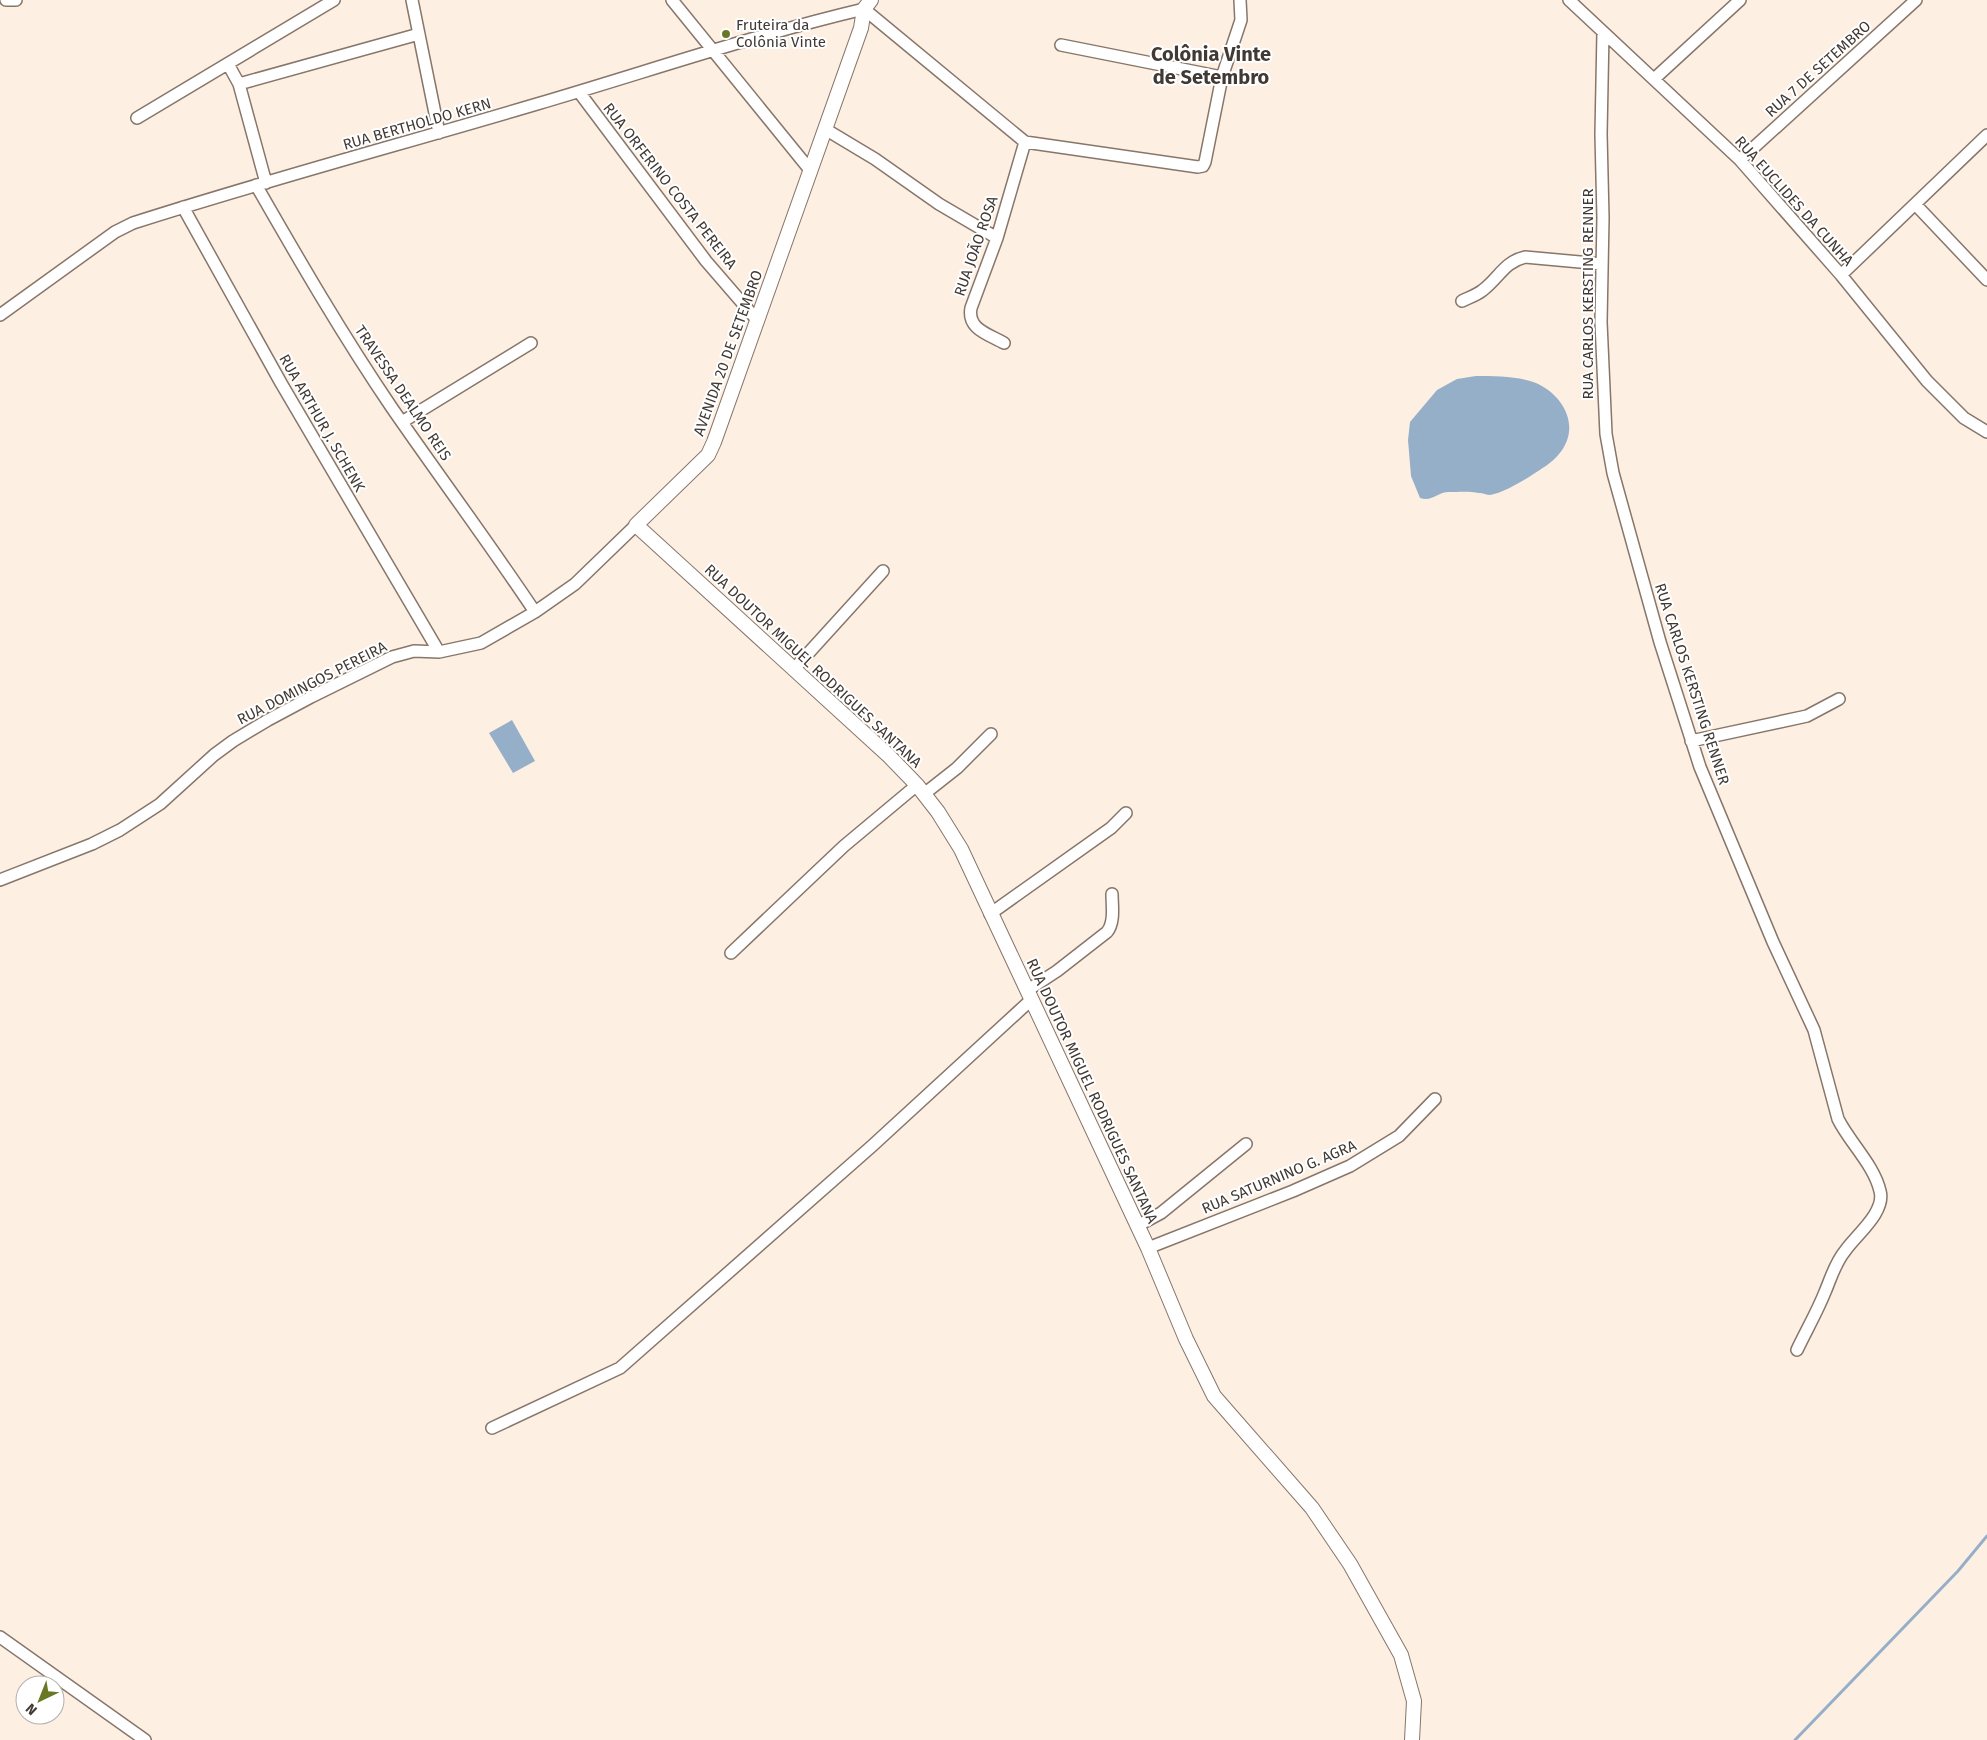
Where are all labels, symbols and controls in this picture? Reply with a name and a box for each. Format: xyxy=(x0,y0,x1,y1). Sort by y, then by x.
place label: Fruteira da Colônia Vinte xyxy=(736,16,826,51)
street label: RUA 7 DE SETEMBRO xyxy=(1762,17,1874,121)
marker: Fruteira da Colônia Vinte xyxy=(720,28,732,40)
district label: Colônia Vinte de Setembro xyxy=(1151,42,1271,89)
street label: RUA BERTHOLDO KERN xyxy=(341,94,493,154)
street label: RUA ORFERINO COSTA PEREIRA xyxy=(599,99,741,273)
street label: RUA EUCLIDES DA CUNHA xyxy=(1731,132,1857,270)
street label: RUA CARLOS KERSTING RENNER xyxy=(1579,189,1597,399)
street label: RUA JOÃO ROSA xyxy=(950,193,1002,299)
street label: AVENIDA 20 DE SETEMBRO xyxy=(690,268,766,438)
street label: TRAVESSA DEALMO REIS xyxy=(351,322,455,464)
street label: RUA ARTHUR J. SCHENK xyxy=(275,351,369,495)
street label: RUA DOUTOR MIGUEL RODRIGUES SANTANA xyxy=(701,560,926,772)
street label: RUA CARLOS KERSTING RENNER xyxy=(1651,581,1733,787)
street label: RUA DOMINGOS PEREIRA xyxy=(234,637,390,729)
street label: RUA DOUTOR MIGUEL RODRIGUES SANTANA xyxy=(1023,956,1162,1227)
street label: RUA SATURNINO G. AGRA xyxy=(1199,1136,1359,1218)
north arrow xyxy=(15,1675,65,1725)
text: N xyxy=(22,1700,41,1719)

